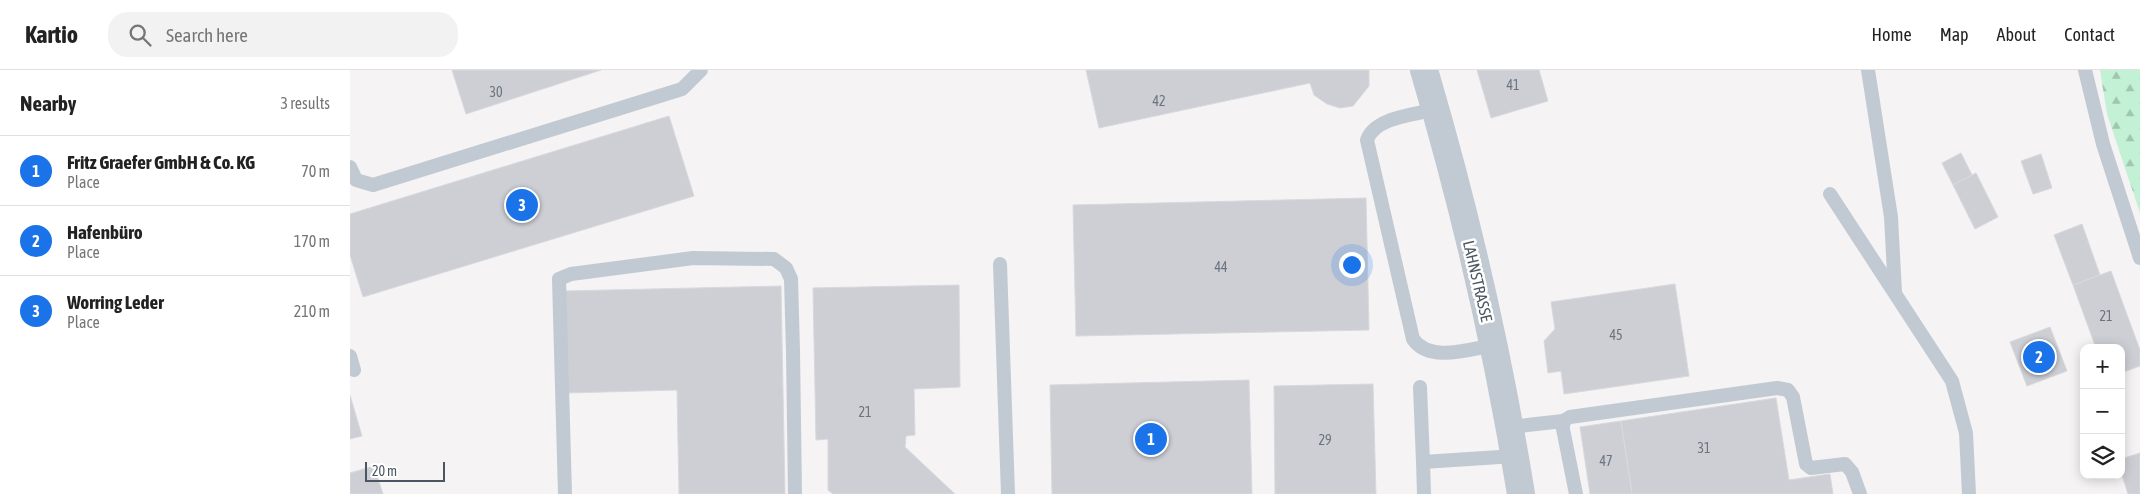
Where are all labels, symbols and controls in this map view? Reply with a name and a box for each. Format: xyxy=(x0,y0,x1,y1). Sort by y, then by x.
search box xyxy=(108,12,458,57)
text: Kartio xyxy=(25,21,78,48)
icon: search xyxy=(126,21,154,49)
text: Search here xyxy=(166,24,248,46)
text: Home xyxy=(1872,24,1912,45)
text: Map xyxy=(1940,24,1969,45)
text: About xyxy=(1997,24,2036,45)
text: Contact xyxy=(2064,24,2115,45)
house number: 41 xyxy=(1506,77,1520,93)
house number: 30 xyxy=(489,84,503,100)
text: Nearby xyxy=(20,91,76,115)
house number: 42 xyxy=(1152,93,1166,109)
text: 3 results xyxy=(280,94,330,112)
text: Fritz Graefer GmbH & Co. KG xyxy=(67,151,255,173)
text: 1 xyxy=(32,162,40,180)
text: 70 m xyxy=(301,162,330,180)
text: Place xyxy=(67,173,100,191)
pin: 3 xyxy=(506,186,538,224)
text: Hafenbüro xyxy=(67,221,143,243)
text: 2 xyxy=(32,232,40,250)
text: 170 m xyxy=(294,232,330,250)
street label: LAHNSTRASSE xyxy=(1460,239,1496,323)
text: Place xyxy=(67,243,100,261)
your location xyxy=(1339,252,1365,278)
house number: 44 xyxy=(1214,259,1228,275)
text: Worring Leder xyxy=(67,291,164,313)
text: 3 xyxy=(32,302,40,320)
text: 210 m xyxy=(294,302,330,320)
house number: 21 xyxy=(2099,308,2113,324)
text: Place xyxy=(67,313,100,331)
house number: 45 xyxy=(1609,327,1623,343)
pin: 2 xyxy=(2023,338,2055,376)
map controls xyxy=(2080,344,2125,479)
button: + xyxy=(2080,344,2125,389)
button: − xyxy=(2080,389,2125,434)
house number: 21 xyxy=(858,404,872,420)
pin: 1 xyxy=(1135,420,1167,458)
house number: 29 xyxy=(1318,432,1332,448)
button: layers xyxy=(2080,434,2125,479)
house number: 31 xyxy=(1697,440,1711,456)
house number: 47 xyxy=(1599,453,1613,469)
scale bar xyxy=(365,459,445,482)
text: 20 m xyxy=(372,463,397,479)

